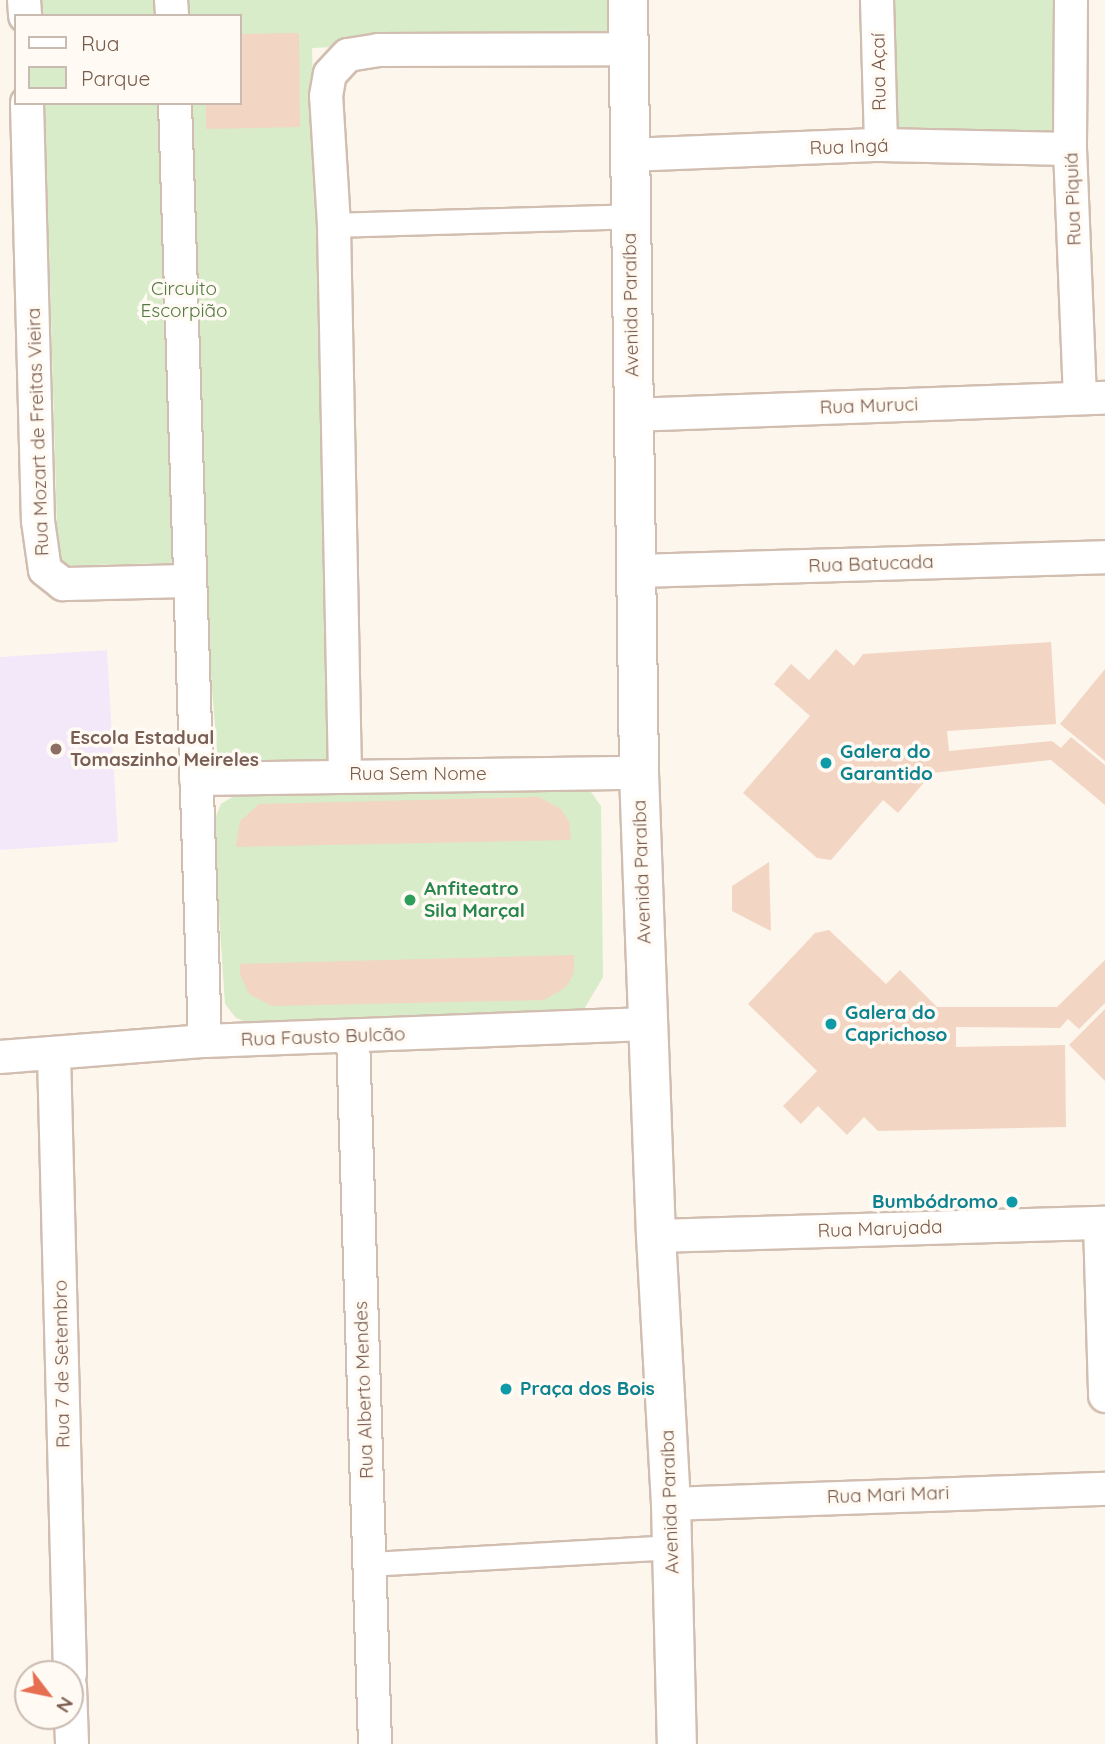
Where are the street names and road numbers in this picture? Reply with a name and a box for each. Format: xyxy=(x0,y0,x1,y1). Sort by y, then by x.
street label: Rua Açaí xyxy=(867,33,891,111)
street label: Rua Ingá xyxy=(809,134,889,160)
street label: Rua Piquiá xyxy=(1060,152,1086,246)
street label: Avenida Paraíba xyxy=(618,233,644,377)
street label: Rua Mozart de Freitas Vieira xyxy=(22,307,54,557)
street label: Rua Muruci xyxy=(819,393,919,419)
street label: Rua Batucada xyxy=(808,550,934,578)
street label: Rua Sem Nome xyxy=(349,763,487,785)
street label: Avenida Paraíba xyxy=(628,800,656,944)
street label: Rua Fausto Bulcão xyxy=(240,1023,406,1051)
street label: Rua Marujada xyxy=(817,1215,943,1243)
street label: Rua 7 de Setembro xyxy=(49,1280,75,1448)
street label: Rua Alberto Mendes xyxy=(350,1301,378,1479)
street label: Avenida Paraíba xyxy=(656,1430,684,1574)
street label: Rua Mari Mari xyxy=(826,1481,950,1509)

